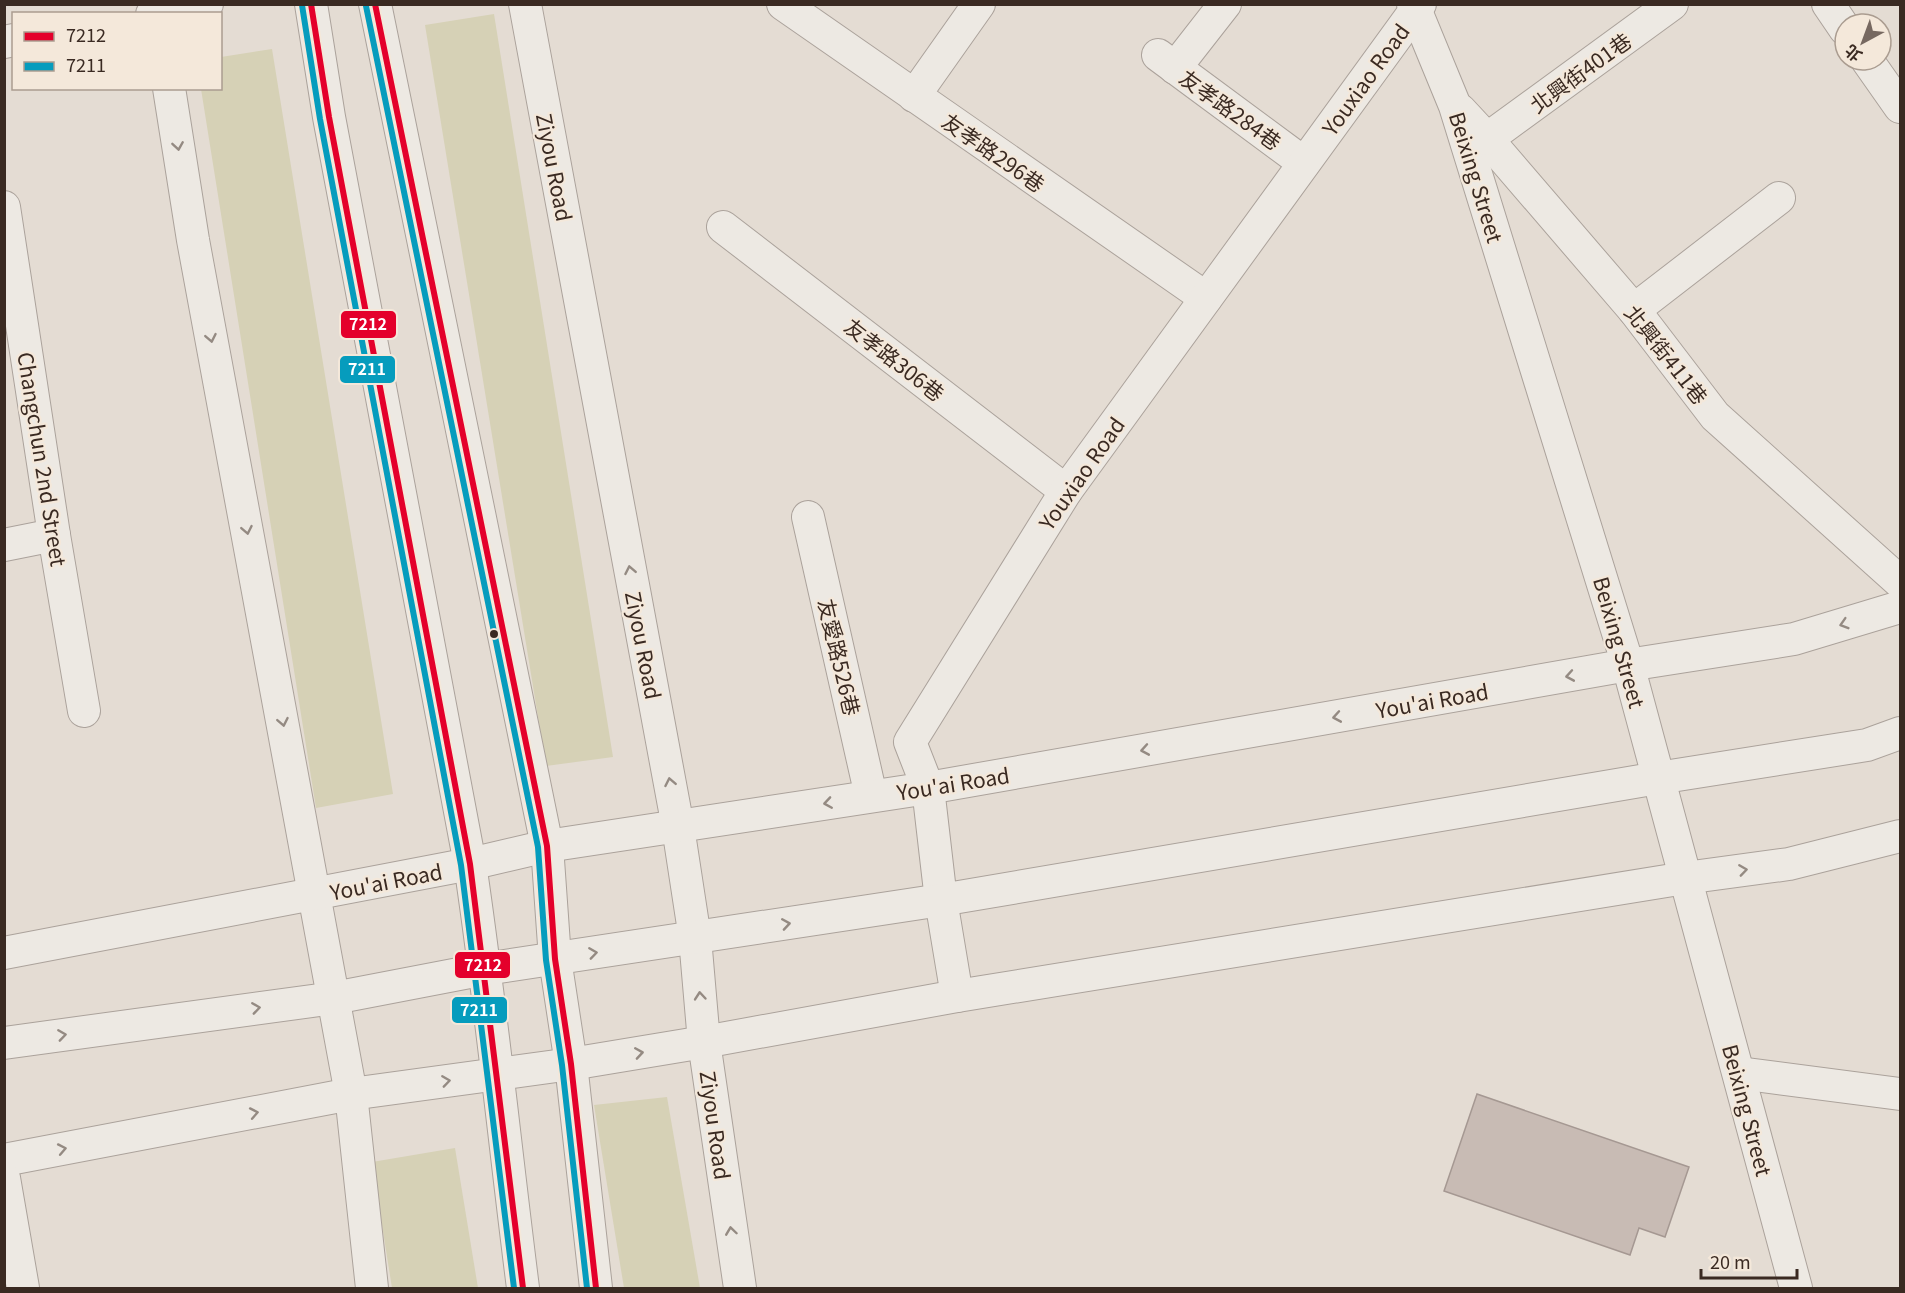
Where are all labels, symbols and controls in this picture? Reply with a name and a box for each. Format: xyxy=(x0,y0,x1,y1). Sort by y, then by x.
legend xyxy=(12,12,222,90)
north arrow xyxy=(1833,12,1893,72)
street label: Youxiao Road xyxy=(1314,17,1416,142)
text: 7212 xyxy=(66,21,106,47)
street label: 北興街401巷 xyxy=(1523,25,1637,119)
text: 北 xyxy=(1839,40,1866,68)
text: 7211 xyxy=(66,51,106,77)
street label: 友孝路284巷 xyxy=(1174,62,1288,156)
street label: 友孝路296巷 xyxy=(937,106,1051,198)
street label: Beixing Street xyxy=(1443,108,1511,246)
street label: Ziyou Road xyxy=(530,110,580,224)
one-way arrow xyxy=(171,141,184,151)
street label: 北興街411巷 xyxy=(1619,298,1715,410)
line badge: 7212 xyxy=(340,310,397,339)
text: 7212 xyxy=(349,311,387,335)
street label: 友孝路306巷 xyxy=(839,311,951,407)
one-way arrow xyxy=(204,333,217,343)
street label: Changchun 2nd Street xyxy=(11,350,75,568)
line badge: 7211 xyxy=(339,355,396,384)
text: 7211 xyxy=(348,356,386,380)
street label: Youxiao Road xyxy=(1030,411,1131,536)
one-way arrow xyxy=(240,525,253,535)
one-way arrow xyxy=(624,565,637,575)
street label: Beixing Street xyxy=(1587,573,1653,711)
street label: Ziyou Road xyxy=(619,588,669,702)
street label: 友愛路526巷 xyxy=(812,596,868,718)
one-way arrow xyxy=(1840,617,1850,629)
unlabelled marker xyxy=(488,628,500,640)
one-way arrow xyxy=(1566,669,1575,681)
street label: You'ai Road xyxy=(1372,675,1491,725)
one-way arrow xyxy=(1332,710,1342,722)
one-way arrow xyxy=(276,716,289,726)
one-way arrow xyxy=(1140,744,1149,756)
street label: You'ai Road xyxy=(893,759,1012,807)
one-way arrow xyxy=(664,777,677,787)
one-way arrow xyxy=(824,796,834,809)
street label: You'ai Road xyxy=(326,855,445,907)
one-way arrow xyxy=(1738,864,1747,876)
one-way arrow xyxy=(781,918,791,931)
one-way arrow xyxy=(588,947,598,960)
line badge: 7212 xyxy=(454,951,511,979)
text: 7212 xyxy=(464,952,502,976)
one-way arrow xyxy=(694,991,707,1000)
line badge: 7211 xyxy=(451,996,508,1024)
text: 7211 xyxy=(460,997,498,1021)
one-way arrow xyxy=(251,1003,260,1015)
one-way arrow xyxy=(58,1029,67,1041)
street label: Beixing Street xyxy=(1716,1041,1780,1179)
one-way arrow xyxy=(634,1047,643,1059)
street label: Ziyou Road xyxy=(694,1069,738,1181)
one-way arrow xyxy=(441,1076,450,1088)
one-way arrow xyxy=(248,1107,258,1120)
one-way arrow xyxy=(57,1143,67,1156)
one-way arrow xyxy=(726,1226,738,1235)
scale bar xyxy=(1701,1242,1797,1280)
text: 20 m xyxy=(1710,1248,1751,1274)

